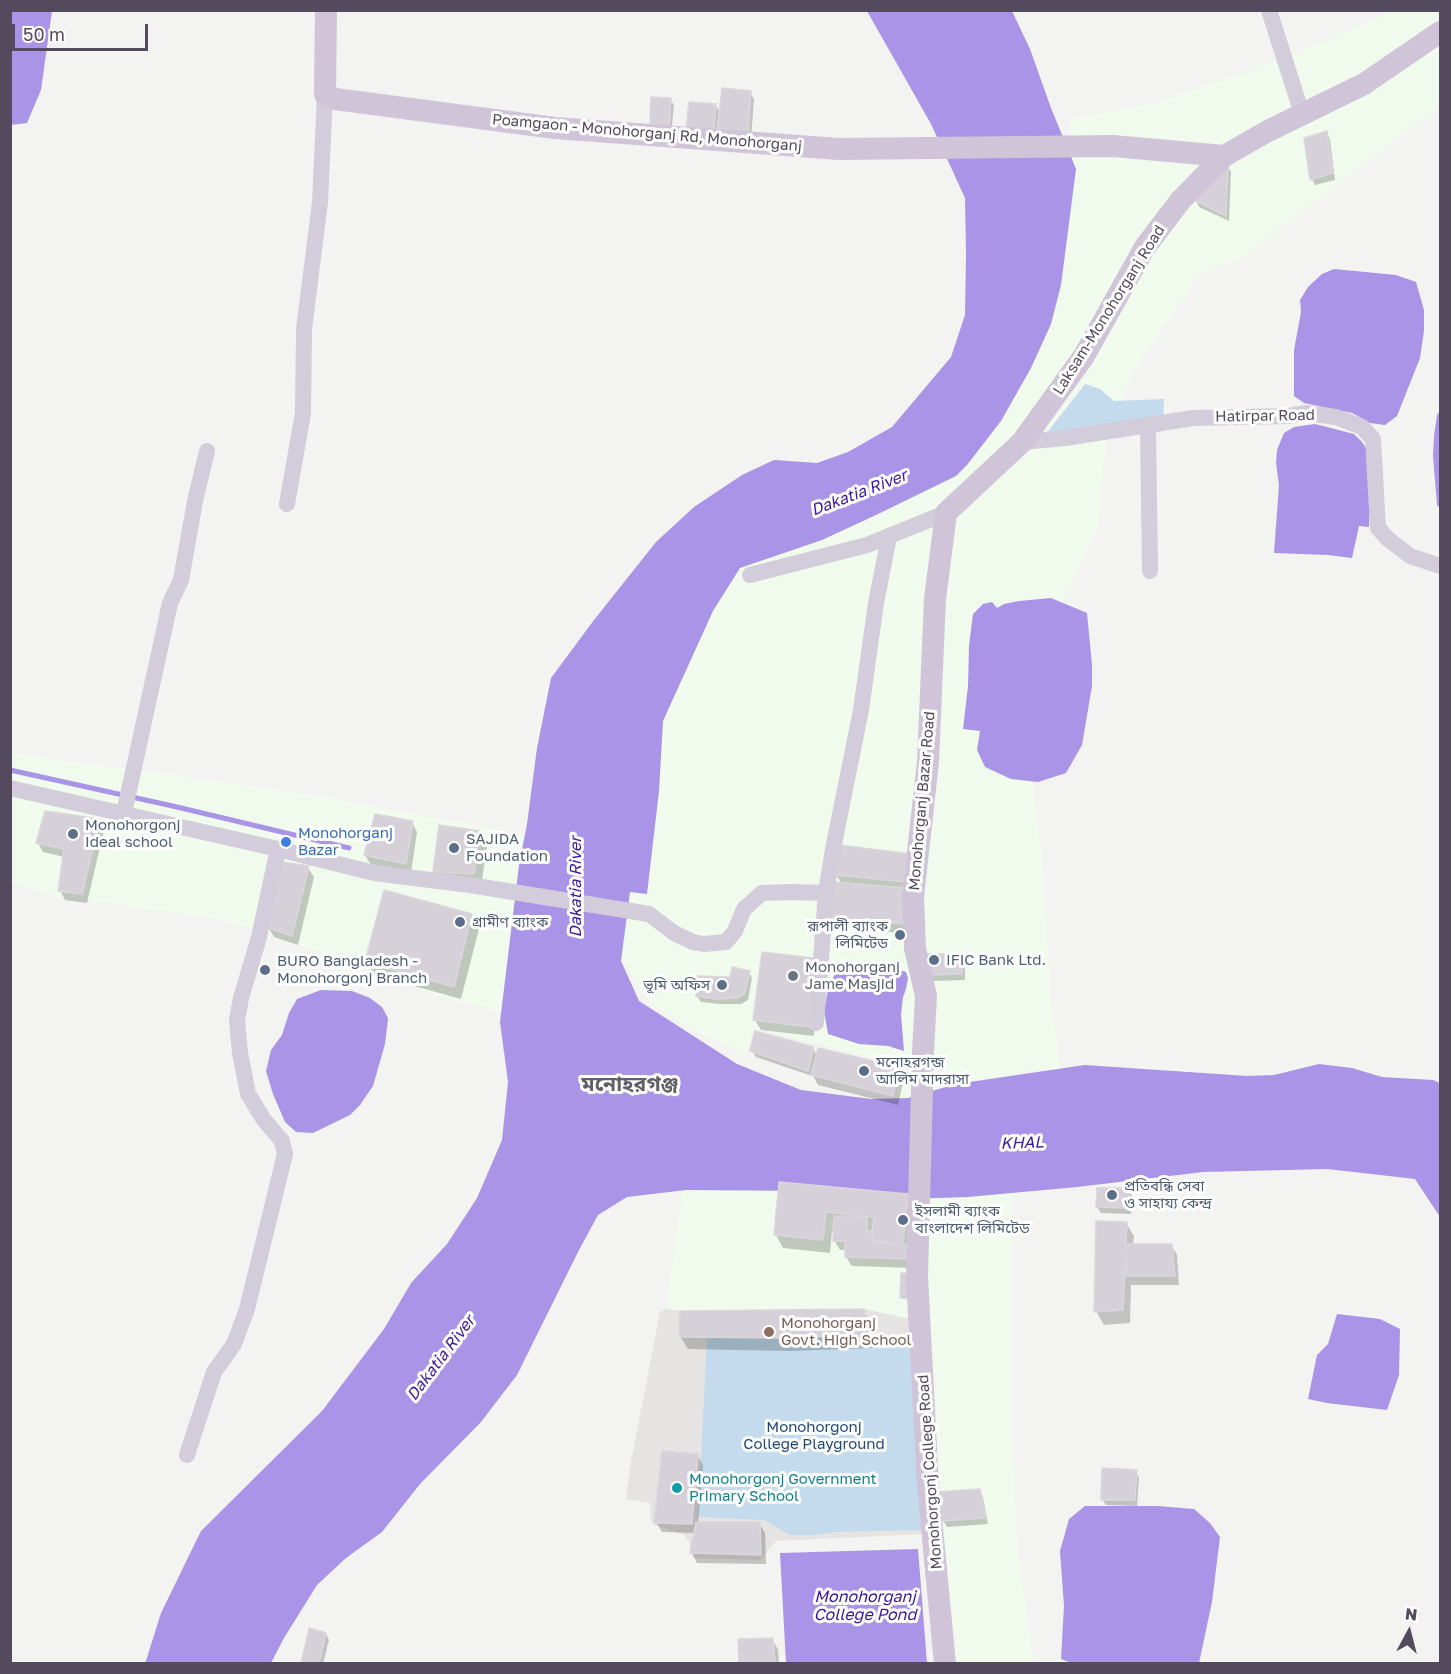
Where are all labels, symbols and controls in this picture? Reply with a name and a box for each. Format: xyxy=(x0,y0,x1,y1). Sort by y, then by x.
scale bar xyxy=(15,12,152,50)
text: 50 m xyxy=(23,23,65,45)
street label: Poamgaon - Monohorganj Rd, Monohorganj xyxy=(491,110,803,156)
street label: Laksam-Monohorganj Road xyxy=(1049,222,1169,398)
street label: Hatirpar Road xyxy=(1215,406,1315,426)
water label: Dakatia River xyxy=(808,466,910,520)
street label: Monohorganj Bazar Road xyxy=(905,711,939,891)
place label: Monohorgonj Ideal school xyxy=(85,816,181,851)
place label: Monohorganj Bazar xyxy=(298,824,393,859)
marker: Monohorgonj Ideal school xyxy=(66,827,80,841)
place label: SAJIDA Foundation xyxy=(466,830,548,865)
marker: Monohorganj Bazar xyxy=(279,835,293,849)
water label: Dakatia River xyxy=(566,836,586,938)
marker: SAJIDA Foundation xyxy=(447,841,461,855)
place label: গ্রামীণ ব্যাংক xyxy=(472,913,548,931)
marker: গ্রামীণ ব্যাংক xyxy=(453,915,467,929)
place label: রূপালী ব্যাংক লিমিটেড xyxy=(807,917,888,952)
marker: রূপালী ব্যাংক লিমিটেড xyxy=(893,928,907,942)
place label: IFIC Bank Ltd. xyxy=(946,951,1046,969)
place label: BURO Bangladesh - Monohorgonj Branch xyxy=(277,952,427,987)
marker: IFIC Bank Ltd. xyxy=(927,953,941,967)
place label: Monohorganj Jame Masjid xyxy=(805,958,900,993)
marker: BURO Bangladesh - Monohorgonj Branch xyxy=(258,963,272,977)
marker: Monohorganj Jame Masjid xyxy=(786,969,800,983)
place label: ভূমি অফিস xyxy=(643,976,710,994)
marker: ভূমি অফিস xyxy=(715,978,729,992)
place label: মনোহরগন্জ আলিম মাদরাসা xyxy=(876,1053,969,1088)
marker: মনোহরগন্জ আলিম মাদরাসা xyxy=(857,1064,871,1078)
district label: মনোহরগঞ্জ xyxy=(582,1071,678,1097)
water label: KHAL xyxy=(1000,1133,1044,1153)
place label: প্রতিবন্ধি সেবা ও সাহায্য কেন্দ্র xyxy=(1124,1177,1212,1212)
marker: প্রতিবন্ধি সেবা ও সাহায্য কেন্দ্র xyxy=(1105,1188,1119,1202)
place label: ইসলামী ব্যাংক বাংলাদেশ লিমিটেড xyxy=(915,1202,1030,1237)
marker: ইসলামী ব্যাংক বাংলাদেশ লিমিটেড xyxy=(896,1213,910,1227)
water label: Dakatia River xyxy=(403,1312,479,1404)
place label: Monohorganj Govt. High School xyxy=(781,1314,911,1349)
marker: Monohorganj Govt. High School xyxy=(762,1325,776,1339)
street label: Monohorgonj College Road xyxy=(914,1374,946,1570)
park label: Monohorgonj College Playground xyxy=(743,1418,885,1453)
place label: Monohorgonj Government Primary School xyxy=(689,1470,876,1505)
marker: Monohorgonj Government Primary School xyxy=(670,1481,684,1495)
water label: Monohorganj College Pond xyxy=(814,1587,916,1625)
north arrow xyxy=(1379,1602,1439,1662)
text: N xyxy=(1404,1603,1418,1625)

